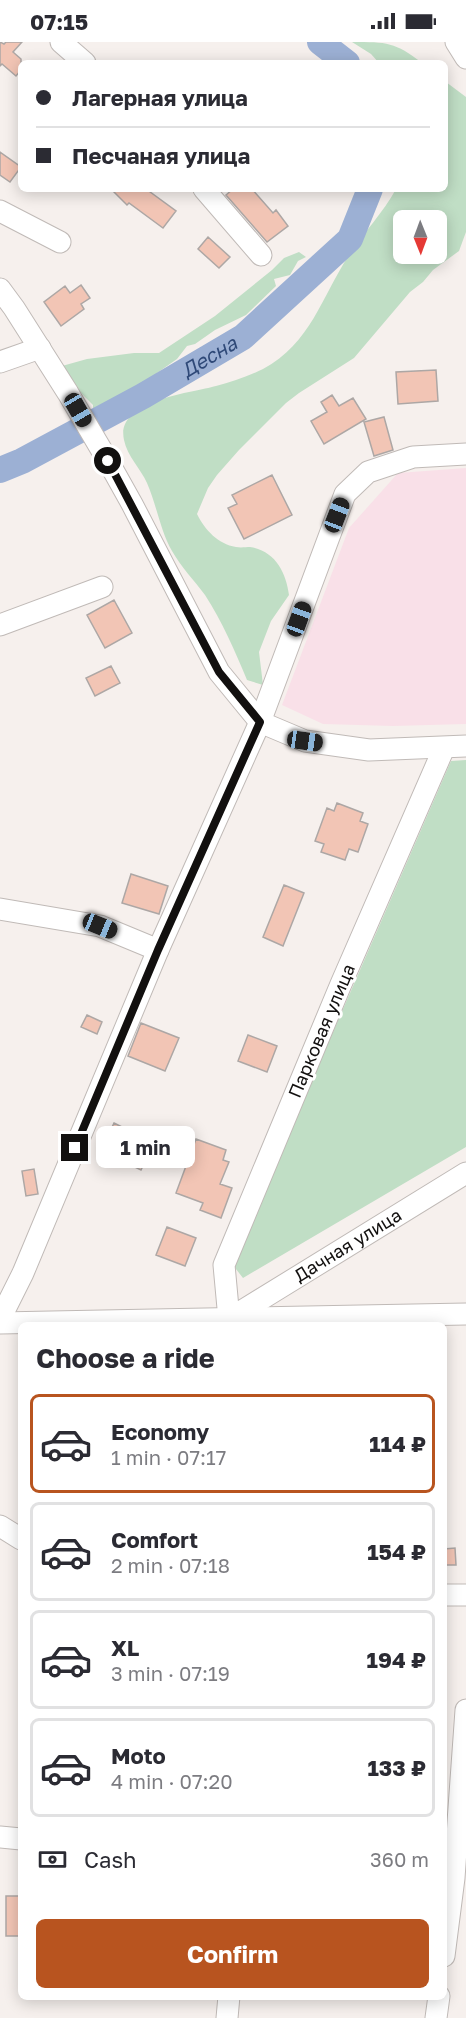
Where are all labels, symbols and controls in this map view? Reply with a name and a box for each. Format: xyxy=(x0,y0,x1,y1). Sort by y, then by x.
text: 07:15 xyxy=(30,8,88,35)
text: Лагерная улица xyxy=(72,84,248,111)
text: Песчаная улица xyxy=(72,142,250,169)
north arrow xyxy=(393,210,447,264)
map controls xyxy=(393,210,447,264)
water label: Десна xyxy=(176,330,241,382)
car xyxy=(61,390,95,430)
route start xyxy=(94,447,121,474)
car xyxy=(322,495,352,535)
car xyxy=(284,599,314,639)
car xyxy=(286,730,324,752)
car xyxy=(80,911,120,941)
street label: Парковая улица xyxy=(283,960,359,1101)
callout: 1 min xyxy=(96,1127,195,1169)
route end xyxy=(61,1134,88,1161)
text: 1 min xyxy=(120,1135,171,1159)
street label: Дачная улица xyxy=(290,1203,405,1286)
text: Choose a ride xyxy=(36,1342,215,1374)
icon: car xyxy=(39,1417,93,1471)
text: Economy xyxy=(111,1418,209,1445)
text: 114 ₽ xyxy=(369,1430,426,1457)
text: 1 min · 07:17 xyxy=(111,1445,226,1469)
icon: car xyxy=(39,1525,93,1579)
text: Comfort xyxy=(111,1526,198,1553)
text: 154 ₽ xyxy=(367,1538,426,1565)
text: 2 min · 07:18 xyxy=(111,1553,230,1577)
icon: car xyxy=(39,1633,93,1687)
text: XL xyxy=(111,1634,139,1661)
text: 194 ₽ xyxy=(367,1646,426,1673)
text: 3 min · 07:19 xyxy=(111,1661,230,1685)
icon: car xyxy=(39,1741,93,1795)
text: Moto xyxy=(111,1742,166,1769)
text: 133 ₽ xyxy=(367,1754,426,1781)
text: 4 min · 07:20 xyxy=(111,1769,233,1793)
icon: cash xyxy=(36,1843,69,1876)
text: Cash xyxy=(84,1846,137,1873)
text: 360 m xyxy=(370,1847,429,1871)
button: Confirm xyxy=(36,1919,429,1988)

